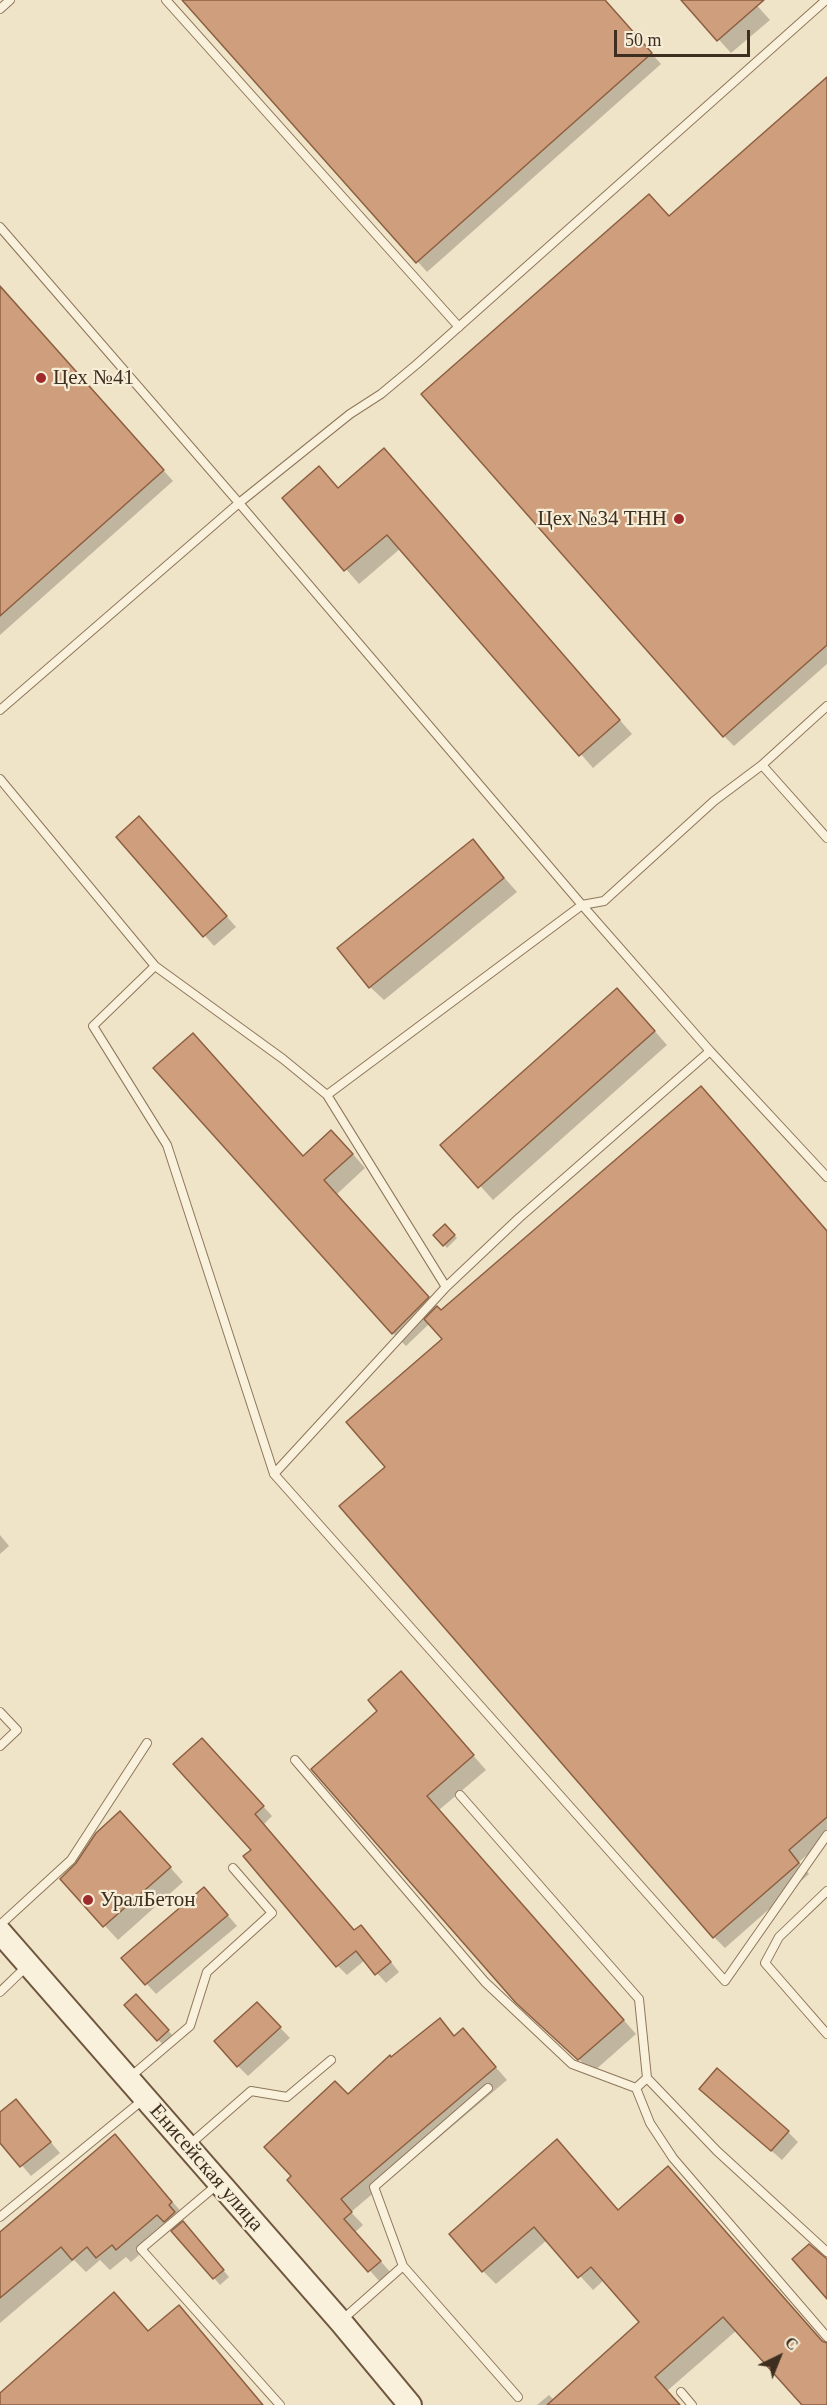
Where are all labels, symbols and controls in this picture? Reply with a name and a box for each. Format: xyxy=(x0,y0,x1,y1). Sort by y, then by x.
scale bar xyxy=(617,18,754,56)
text: 50 m xyxy=(625,30,662,50)
place label: Цех №41 xyxy=(53,365,134,391)
marker: Цех №41 xyxy=(34,371,48,385)
place label: Цех №34 ТНН xyxy=(538,506,667,532)
marker: Цех №34 ТНН xyxy=(672,512,686,526)
place label: УралБетон xyxy=(100,1887,196,1913)
marker: УралБетон xyxy=(81,1893,95,1907)
street label: Енисейская улица xyxy=(144,2099,268,2237)
north arrow xyxy=(749,2327,809,2387)
text: С xyxy=(782,2333,802,2354)

